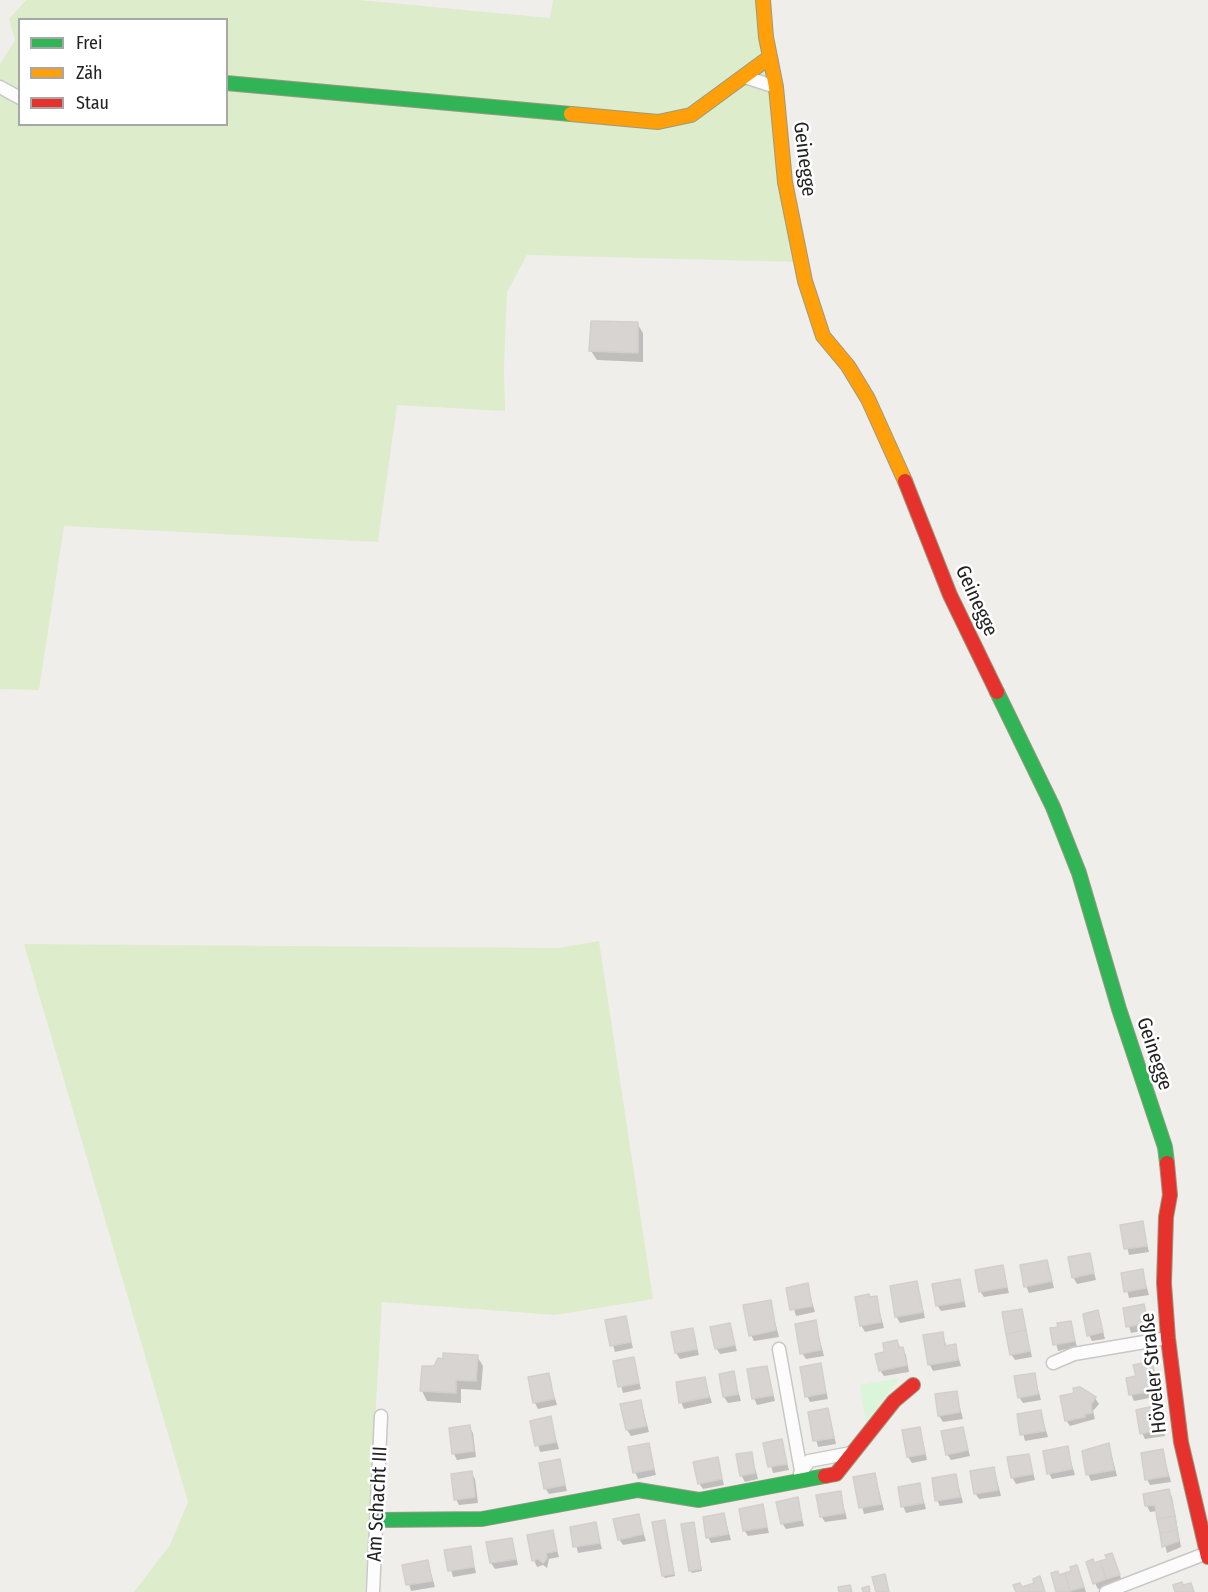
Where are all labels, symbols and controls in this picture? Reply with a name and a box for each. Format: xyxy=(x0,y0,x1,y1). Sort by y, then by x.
legend xyxy=(18,18,228,126)
text: Frei xyxy=(76,32,102,54)
text: Zäh xyxy=(76,62,103,84)
text: Stau xyxy=(76,92,109,114)
street label: Geinegge xyxy=(788,120,820,198)
street label: Geinegge xyxy=(950,562,1002,640)
street label: Geinegge xyxy=(1131,1015,1177,1093)
street label: Höveler Straße xyxy=(1136,1311,1172,1435)
street label: Am Schacht III xyxy=(363,1446,393,1562)

